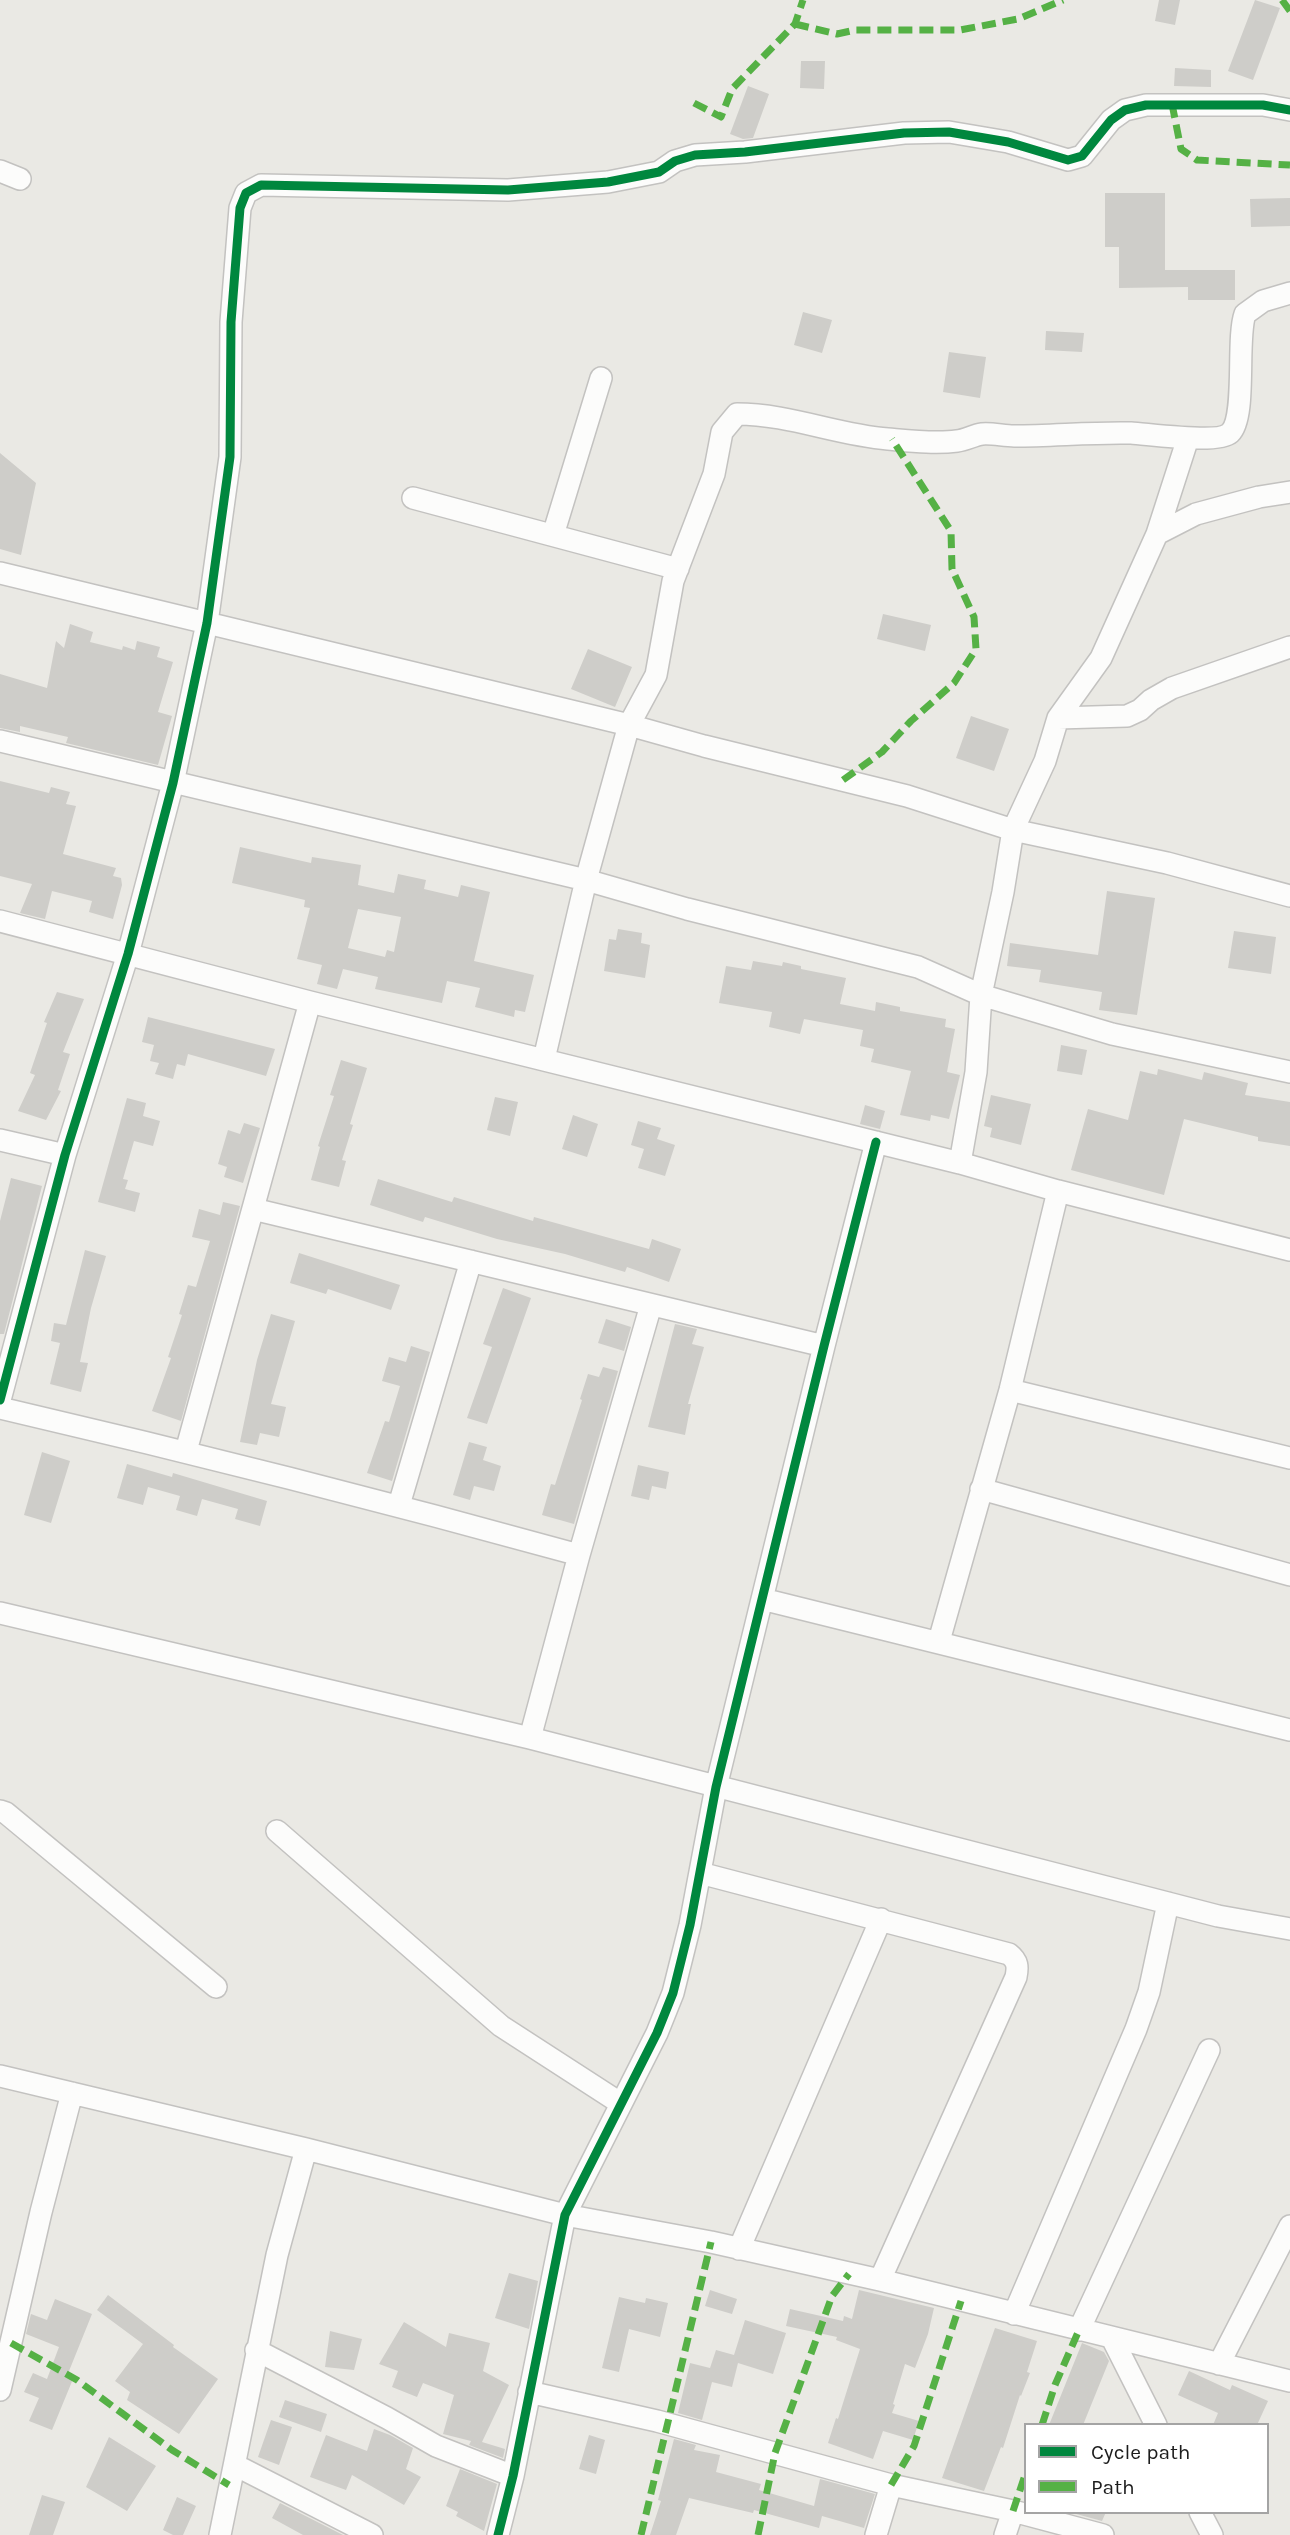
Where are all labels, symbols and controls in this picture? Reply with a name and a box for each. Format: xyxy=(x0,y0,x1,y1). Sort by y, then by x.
legend xyxy=(1024,2423,1269,2514)
text: Cycle path xyxy=(1091,2440,1191,2464)
text: Path xyxy=(1091,2475,1135,2499)

